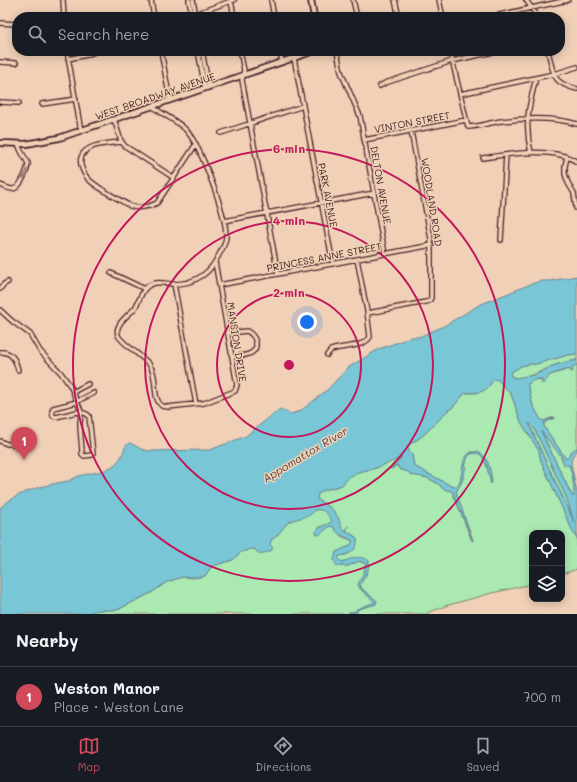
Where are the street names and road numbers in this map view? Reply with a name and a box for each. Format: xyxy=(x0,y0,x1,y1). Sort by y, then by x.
street label: WEST BROADWAY AVENUE xyxy=(93,69,217,123)
street label: VINTON STREET xyxy=(373,108,451,136)
street label: DELTON AVENUE xyxy=(367,145,395,226)
street label: WOODLAND ROAD xyxy=(418,157,446,247)
street label: PARK AVENUE xyxy=(315,162,341,229)
street label: PRINCESS ANNE STREET xyxy=(265,239,383,275)
street label: MANSION DRIVE xyxy=(224,301,250,383)

